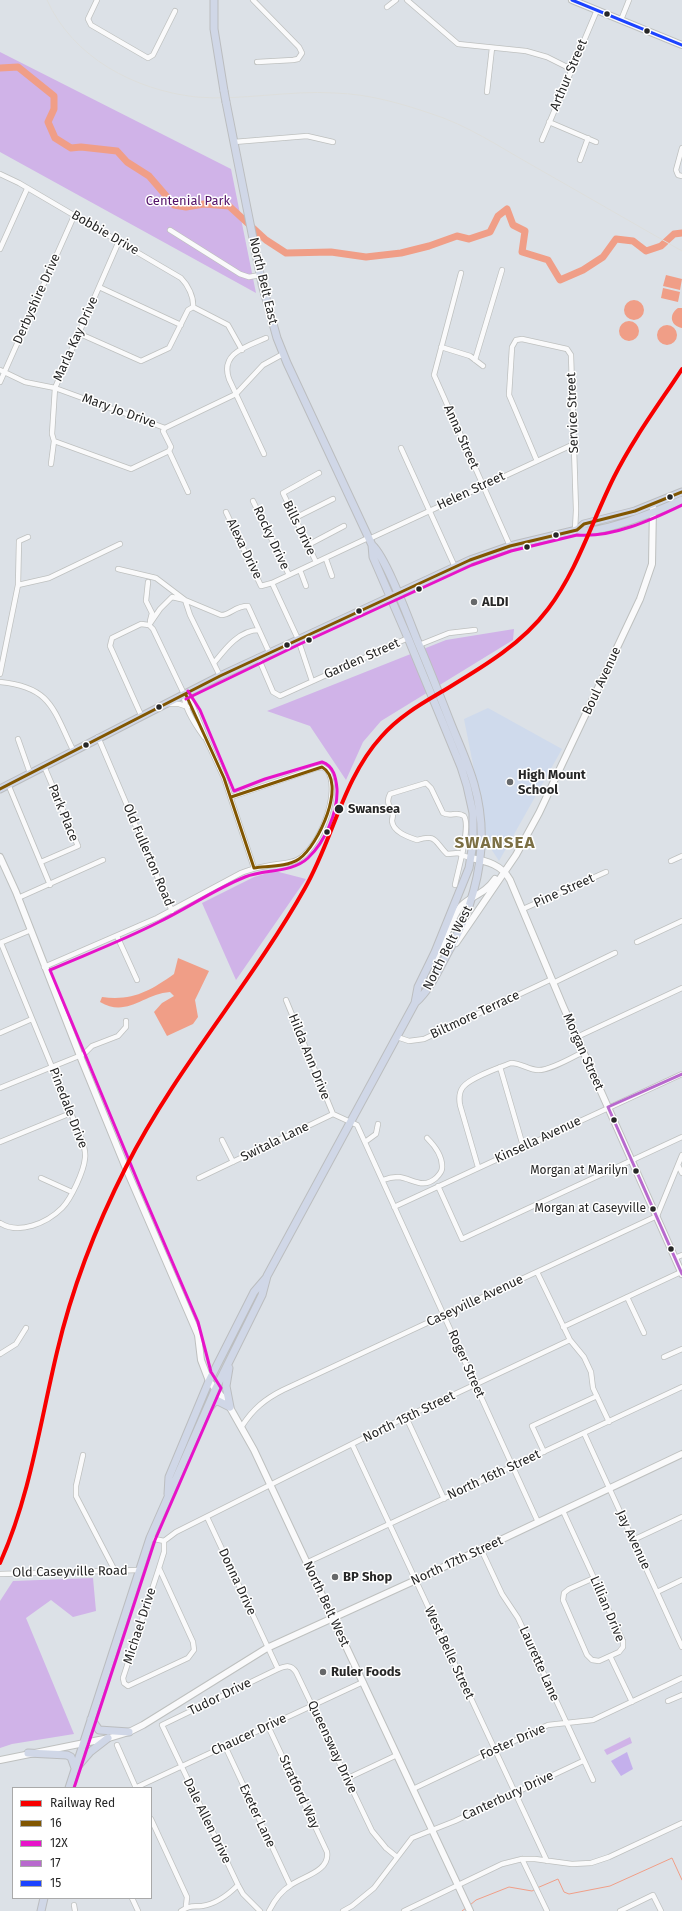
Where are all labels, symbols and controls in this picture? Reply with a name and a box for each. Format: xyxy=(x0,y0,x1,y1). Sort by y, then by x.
unlabelled marker xyxy=(602,9,612,19)
unlabelled marker xyxy=(642,26,652,36)
street label: Arthur Street xyxy=(547,37,591,113)
park label: Centenial Park xyxy=(146,193,230,209)
street label: Bobbie Drive xyxy=(68,207,142,259)
street label: North Belt East xyxy=(245,236,281,326)
street label: Derbyshire Drive xyxy=(10,251,64,347)
street label: Marla Kay Drive xyxy=(50,294,102,384)
street label: Service Street xyxy=(564,372,582,454)
street label: Mary Jo Drive xyxy=(80,390,158,432)
street label: Anna Street xyxy=(440,403,482,471)
street label: Helen Street xyxy=(435,468,507,514)
unlabelled marker xyxy=(665,492,675,502)
street label: Bills Drive xyxy=(279,498,319,558)
street label: Rocky Drive xyxy=(249,504,293,572)
street label: Alexa Drive xyxy=(223,516,265,582)
unlabelled marker xyxy=(551,530,561,540)
unlabelled marker xyxy=(522,542,532,552)
unlabelled marker xyxy=(414,584,424,594)
place label: ALDI xyxy=(482,594,509,610)
marker: ALDI xyxy=(469,597,479,607)
unlabelled marker xyxy=(354,606,364,616)
unlabelled marker xyxy=(304,635,314,645)
street label: Garden Street xyxy=(322,635,402,683)
unlabelled marker xyxy=(282,640,292,650)
street label: Boul Avenue xyxy=(579,644,625,718)
unlabelled marker xyxy=(154,702,164,712)
unlabelled marker xyxy=(81,740,91,750)
place label: High Mount School xyxy=(518,767,586,798)
marker: High Mount School xyxy=(505,777,515,787)
street label: Park Place xyxy=(44,782,82,844)
street label: Old Fullerton Road xyxy=(119,801,177,909)
place label: Swansea xyxy=(348,801,400,817)
marker: Swansea xyxy=(333,803,345,815)
unlabelled marker xyxy=(322,827,332,837)
district label: SWANSEA xyxy=(455,833,535,853)
street label: Pine Street xyxy=(531,871,597,911)
street label: North Belt West xyxy=(420,903,476,993)
street label: Biltmore Terrace xyxy=(428,987,522,1043)
street label: Morgan Street xyxy=(559,1011,607,1093)
street label: Hilda Ann Drive xyxy=(285,1012,333,1102)
street label: Pinedale Drive xyxy=(45,1065,91,1151)
street label: Kinsella Avenue xyxy=(492,1113,584,1167)
unlabelled marker xyxy=(609,1115,619,1125)
street label: Switala Lane xyxy=(238,1119,312,1165)
place label: Morgan at Marilyn xyxy=(530,1164,628,1178)
marker: Morgan at Marilyn xyxy=(631,1166,641,1176)
place label: Morgan at Caseyville xyxy=(535,1202,646,1216)
marker: Morgan at Caseyville xyxy=(648,1204,658,1214)
unlabelled marker xyxy=(666,1244,676,1254)
street label: Caseyville Avenue xyxy=(424,1272,526,1330)
street label: Roger Street xyxy=(444,1328,488,1400)
street label: North 15th Street xyxy=(360,1388,458,1446)
street label: North 16th Street xyxy=(445,1447,543,1503)
street label: Jay Avenue xyxy=(612,1508,654,1572)
street label: North 17th Street xyxy=(409,1533,505,1589)
street label: Donna Drive xyxy=(215,1546,259,1618)
street label: North Belt West xyxy=(299,1559,353,1649)
street label: Old Caseyville Road xyxy=(12,1563,128,1581)
place label: BP Shop xyxy=(343,1569,392,1585)
marker: BP Shop xyxy=(330,1572,340,1582)
street label: Lillian Drive xyxy=(586,1574,628,1644)
street label: Michael Drive xyxy=(120,1586,160,1666)
street label: West Belle Street xyxy=(421,1604,477,1702)
street label: Laurette Lane xyxy=(515,1624,563,1704)
place label: Ruler Foods xyxy=(331,1664,401,1680)
marker: Ruler Foods xyxy=(318,1667,328,1677)
street label: Tudor Drive xyxy=(186,1675,254,1719)
street label: Queensway Drive xyxy=(304,1698,360,1796)
street label: Chaucer Drive xyxy=(209,1711,289,1759)
street label: Foster Drive xyxy=(478,1721,548,1763)
street label: Stratford Way xyxy=(275,1753,323,1831)
street label: Canterbury Drive xyxy=(460,1768,556,1824)
street label: Dale Allen Drive xyxy=(180,1776,234,1866)
street label: Exeter Lane xyxy=(235,1782,279,1850)
legend xyxy=(12,1787,152,1899)
text: Railway Red xyxy=(50,1796,115,1810)
text: 16 xyxy=(50,1816,62,1830)
text: 12X xyxy=(50,1836,68,1850)
text: 17 xyxy=(50,1856,61,1870)
text: 15 xyxy=(50,1876,61,1890)

